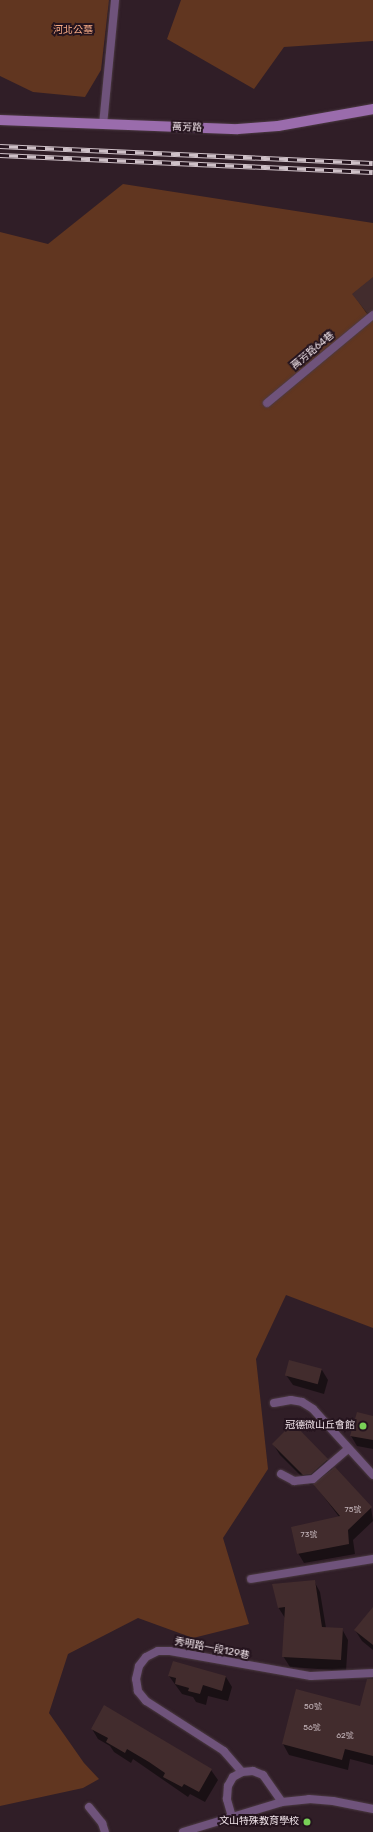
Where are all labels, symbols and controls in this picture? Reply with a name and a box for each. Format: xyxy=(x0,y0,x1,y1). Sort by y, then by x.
park label: 河北公墓 xyxy=(53,25,93,37)
street label: 萬芳路 xyxy=(172,121,202,135)
street label: 萬芳路64巷 xyxy=(289,330,337,372)
place label: 冠德微山丘會館 xyxy=(285,1420,355,1432)
marker: 冠德微山丘會館 xyxy=(358,1421,368,1431)
house number: 75號 xyxy=(345,1505,361,1515)
house number: 73號 xyxy=(301,1530,317,1540)
street label: 秀明路一段129巷 xyxy=(174,1636,250,1662)
house number: 50號 xyxy=(304,1702,322,1712)
house number: 56號 xyxy=(303,1723,321,1733)
house number: 62號 xyxy=(336,1731,354,1741)
place label: 文山特殊教育學校 xyxy=(219,1816,299,1828)
marker: 文山特殊教育學校 xyxy=(302,1817,312,1827)

